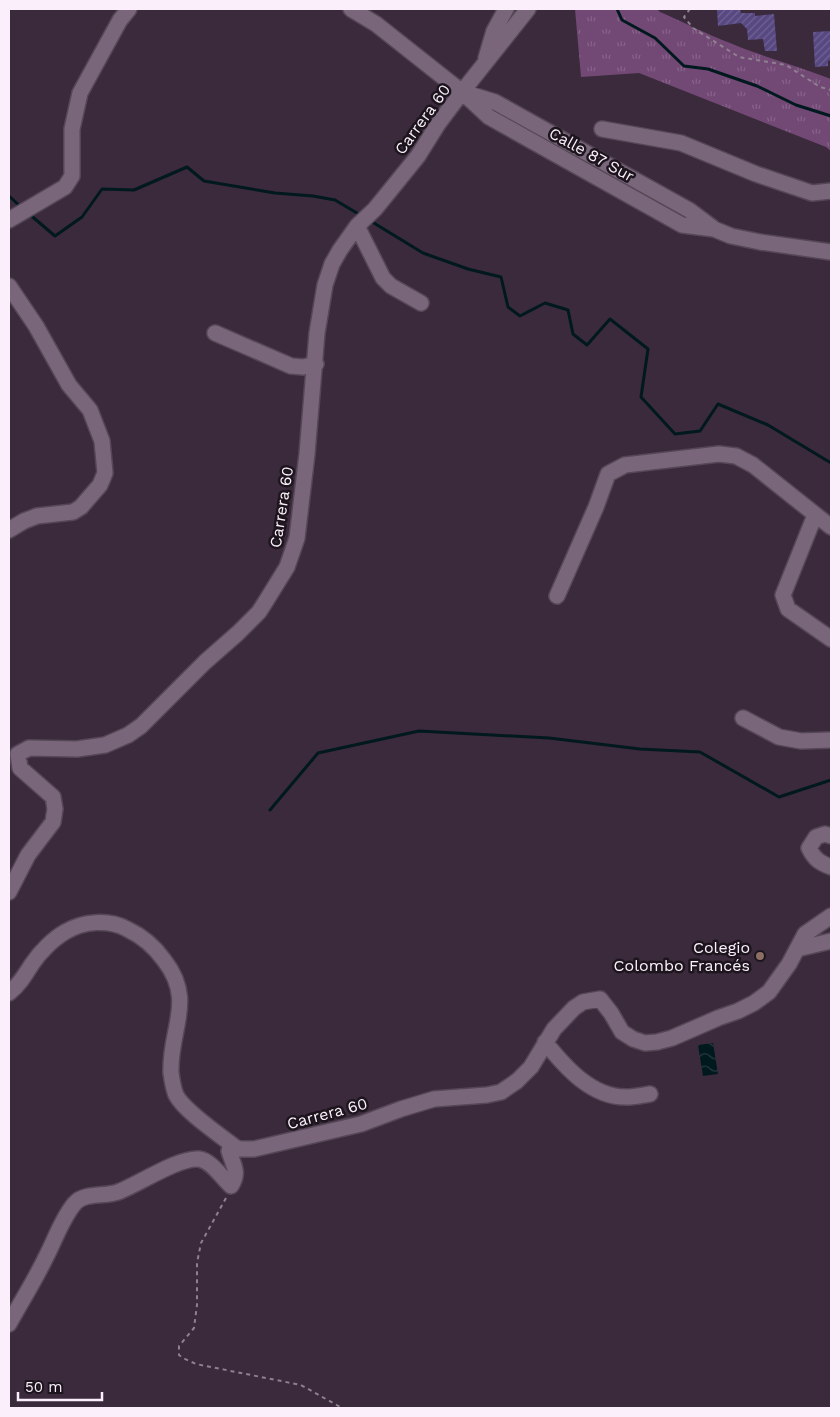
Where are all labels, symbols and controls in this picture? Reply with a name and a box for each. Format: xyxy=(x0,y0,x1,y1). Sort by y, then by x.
street label: Carrera 60 xyxy=(391,80,454,158)
street label: Calle 87 Sur xyxy=(546,123,638,186)
street label: Carrera 60 xyxy=(266,465,297,549)
place label: Colegio Colombo Francés xyxy=(614,938,750,975)
marker: Colegio Colombo Francés xyxy=(754,950,766,962)
street label: Carrera 60 xyxy=(285,1094,369,1133)
scale bar xyxy=(18,1370,101,1402)
text: 50 m xyxy=(25,1378,62,1396)

